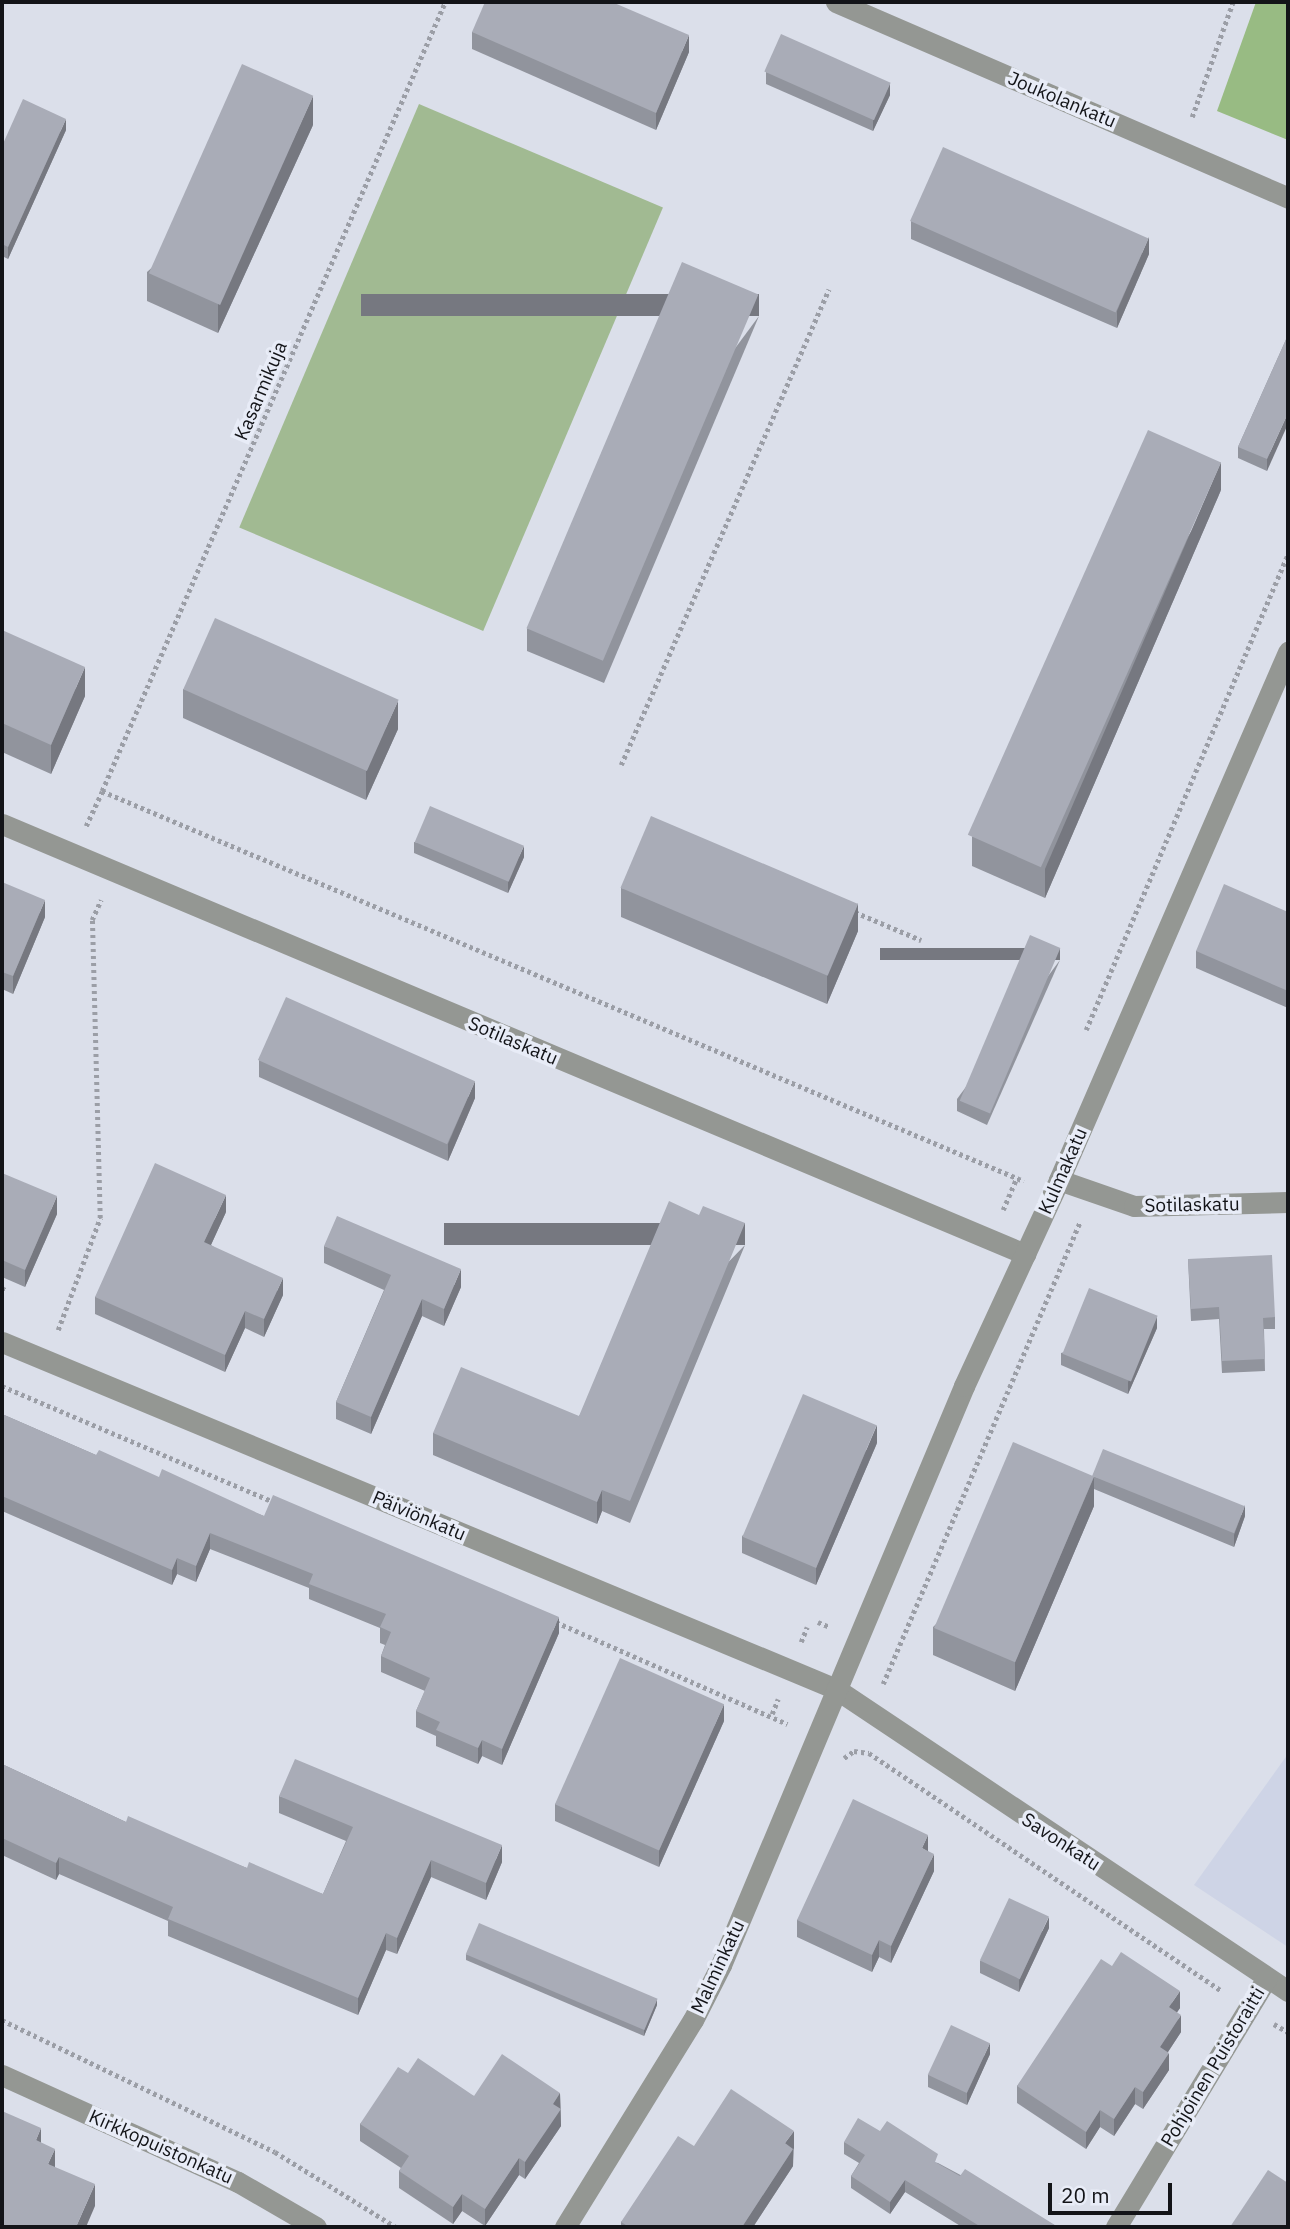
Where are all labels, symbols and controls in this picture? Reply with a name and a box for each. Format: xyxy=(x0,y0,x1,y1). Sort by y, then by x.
street label: Joukolankatu xyxy=(1005,67,1119,133)
street label: Kasarmikuja xyxy=(230,338,292,444)
street label: Sotilaskatu xyxy=(465,1012,561,1070)
street label: Kulmakatu xyxy=(1034,1124,1092,1218)
street label: Sotilaskatu xyxy=(1144,1193,1240,1217)
street label: Päiviönkatu xyxy=(369,1486,469,1546)
street label: Savonkatu xyxy=(1017,1808,1105,1876)
street label: Malminkatu xyxy=(686,1917,750,2017)
street label: Pohjoinen Puistoraitti xyxy=(1156,1983,1270,2151)
street label: Kirkkopuistonkatu xyxy=(85,2105,237,2189)
scale bar xyxy=(1052,2170,1176,2214)
text: 20 m xyxy=(1061,2181,1110,2209)

